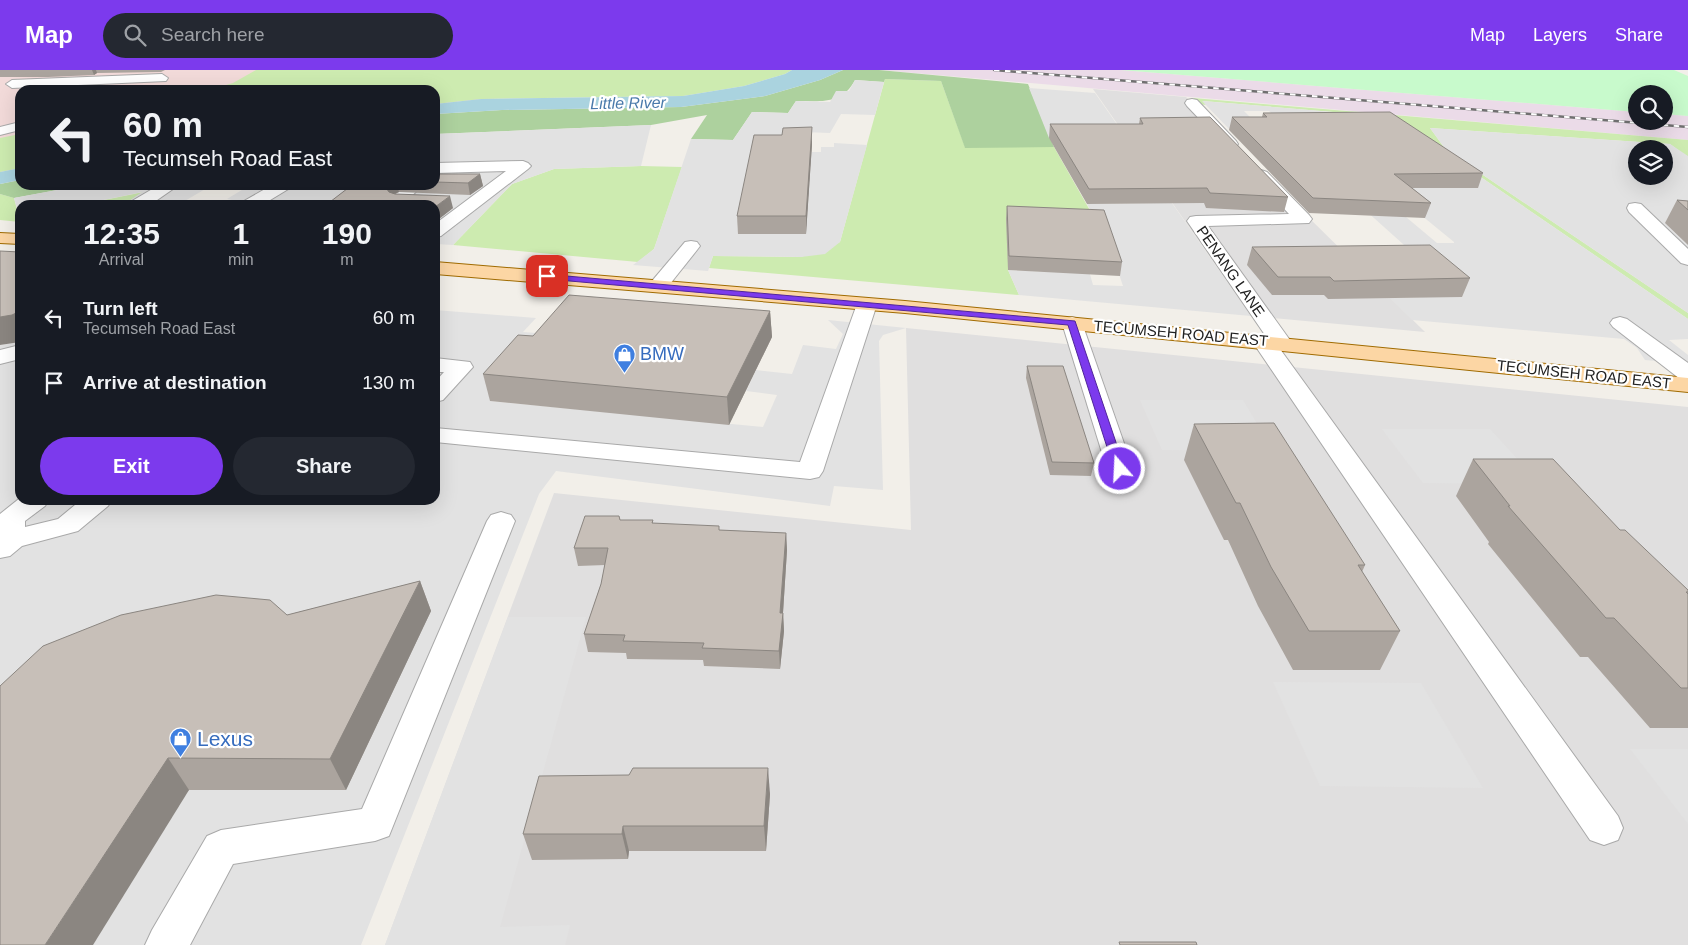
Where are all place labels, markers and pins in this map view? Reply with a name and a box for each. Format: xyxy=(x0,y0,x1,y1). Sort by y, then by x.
pin xyxy=(526,255,568,297)
shop icon: BMW xyxy=(612,342,636,373)
place label: BMW xyxy=(640,344,684,364)
shop icon: Lexus xyxy=(169,726,193,757)
place label: Lexus xyxy=(197,727,253,750)

